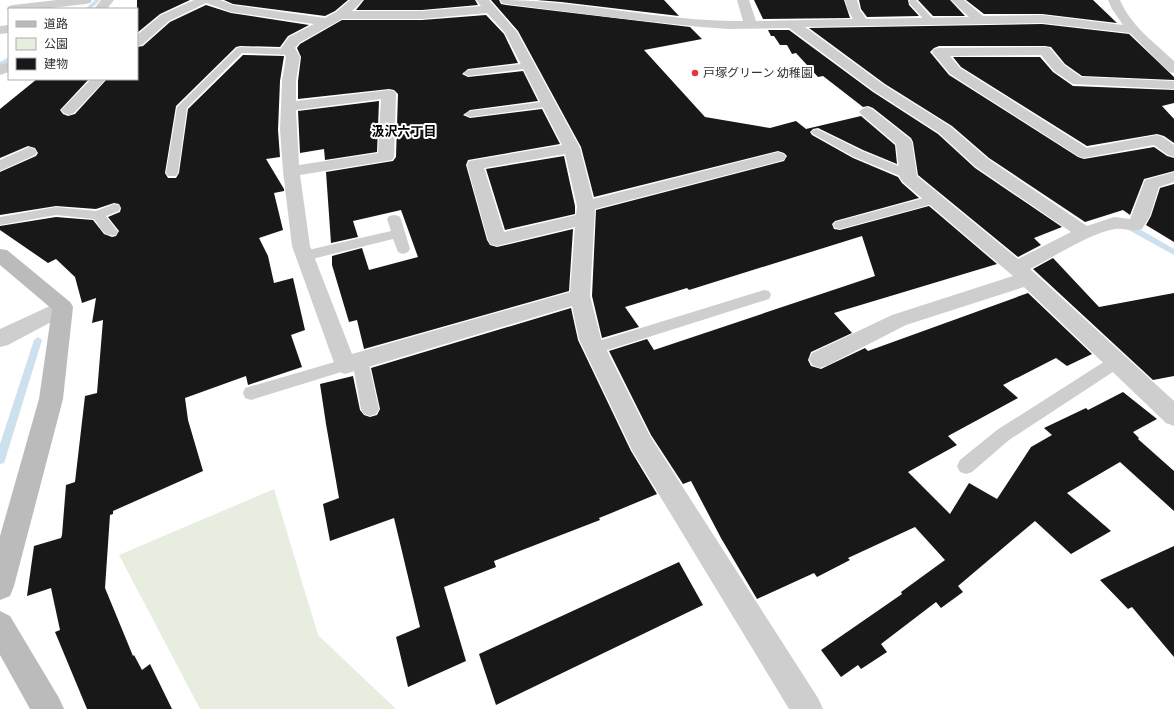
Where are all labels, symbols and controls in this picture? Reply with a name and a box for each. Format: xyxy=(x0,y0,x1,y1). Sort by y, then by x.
legend xyxy=(8,8,138,80)
text: 道路 xyxy=(44,16,68,30)
text: 公園 xyxy=(44,36,68,50)
text: 建物 xyxy=(44,56,68,70)
place label: 戸塚グリーン 幼稚園 xyxy=(703,65,813,79)
marker: 戸塚グリーン 幼稚園 xyxy=(690,68,700,78)
district label: 汲沢六丁目 xyxy=(371,123,437,139)

